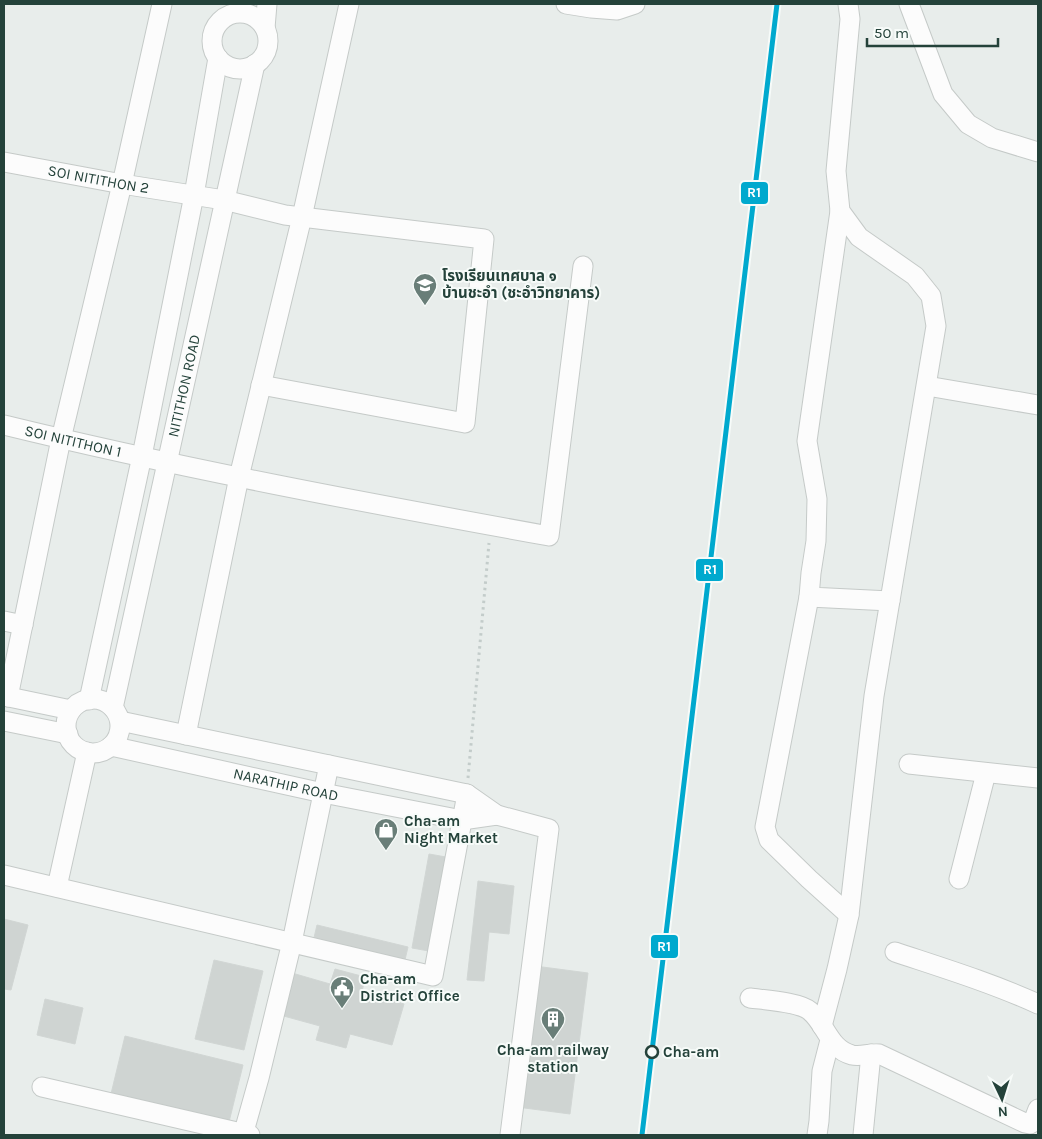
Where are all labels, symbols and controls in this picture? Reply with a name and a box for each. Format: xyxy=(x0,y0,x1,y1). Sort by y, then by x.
scale bar xyxy=(867,15,998,47)
text: 50 m xyxy=(874,24,909,42)
street label: SOI NITITHON 2 xyxy=(46,161,150,197)
line badge: R1 xyxy=(740,181,769,205)
text: R1 xyxy=(747,184,761,201)
place label: โรงเรียนเทศบาล ๑ บ้านชะอำ (ชะอำวิทยาคาร) xyxy=(442,267,600,302)
school or university icon: โรงเรียนเทศบาล ๑ บ้านชะอำ (ชะอำวิทยาคาร) xyxy=(412,272,438,306)
street label: NITITHON ROAD xyxy=(164,333,204,439)
street label: SOI NITITHON 1 xyxy=(23,421,123,461)
line badge: R1 xyxy=(695,558,724,582)
text: R1 xyxy=(703,561,717,578)
street label: NARATHIP ROAD xyxy=(232,764,340,805)
place label: Cha-am Night Market xyxy=(404,812,498,847)
shop icon: Cha-am Night Market xyxy=(373,817,399,851)
line badge: R1 xyxy=(650,934,679,959)
text: R1 xyxy=(657,938,671,955)
place label: Cha-am District Office xyxy=(360,970,460,1005)
public building icon: Cha-am District Office xyxy=(329,975,355,1009)
building icon: Cha-am railway station xyxy=(540,1006,566,1040)
place label: Cha-am railway station xyxy=(497,1041,609,1076)
place label: Cha-am xyxy=(663,1043,719,1061)
marker: Cha-am xyxy=(645,1045,659,1059)
north arrow xyxy=(977,1074,1027,1124)
text: N xyxy=(997,1103,1008,1120)

